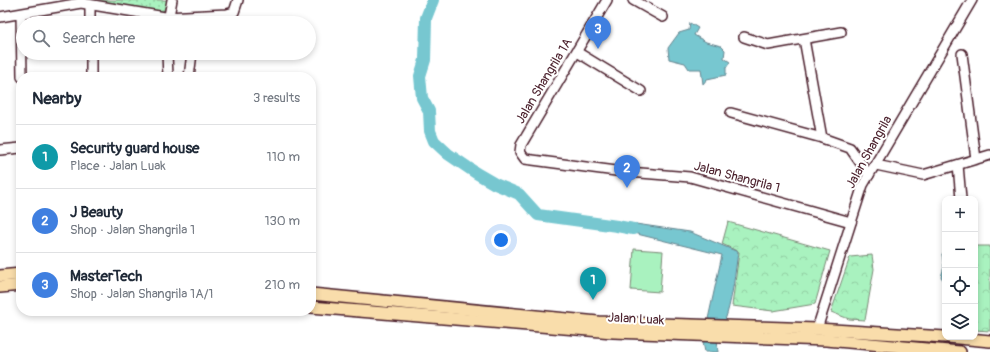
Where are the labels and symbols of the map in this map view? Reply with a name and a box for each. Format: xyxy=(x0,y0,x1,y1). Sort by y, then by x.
pin: 3 xyxy=(585,16,611,49)
street label: Jalan Shangrila 1A xyxy=(512,35,576,127)
street label: Jalan Shangrila xyxy=(842,113,896,191)
pin: 2 xyxy=(614,155,640,188)
street label: Jalan Shangrila 1 xyxy=(692,158,782,196)
your location xyxy=(491,230,511,250)
pin: 1 xyxy=(580,267,606,300)
street label: Jalan Luak xyxy=(607,310,665,328)

